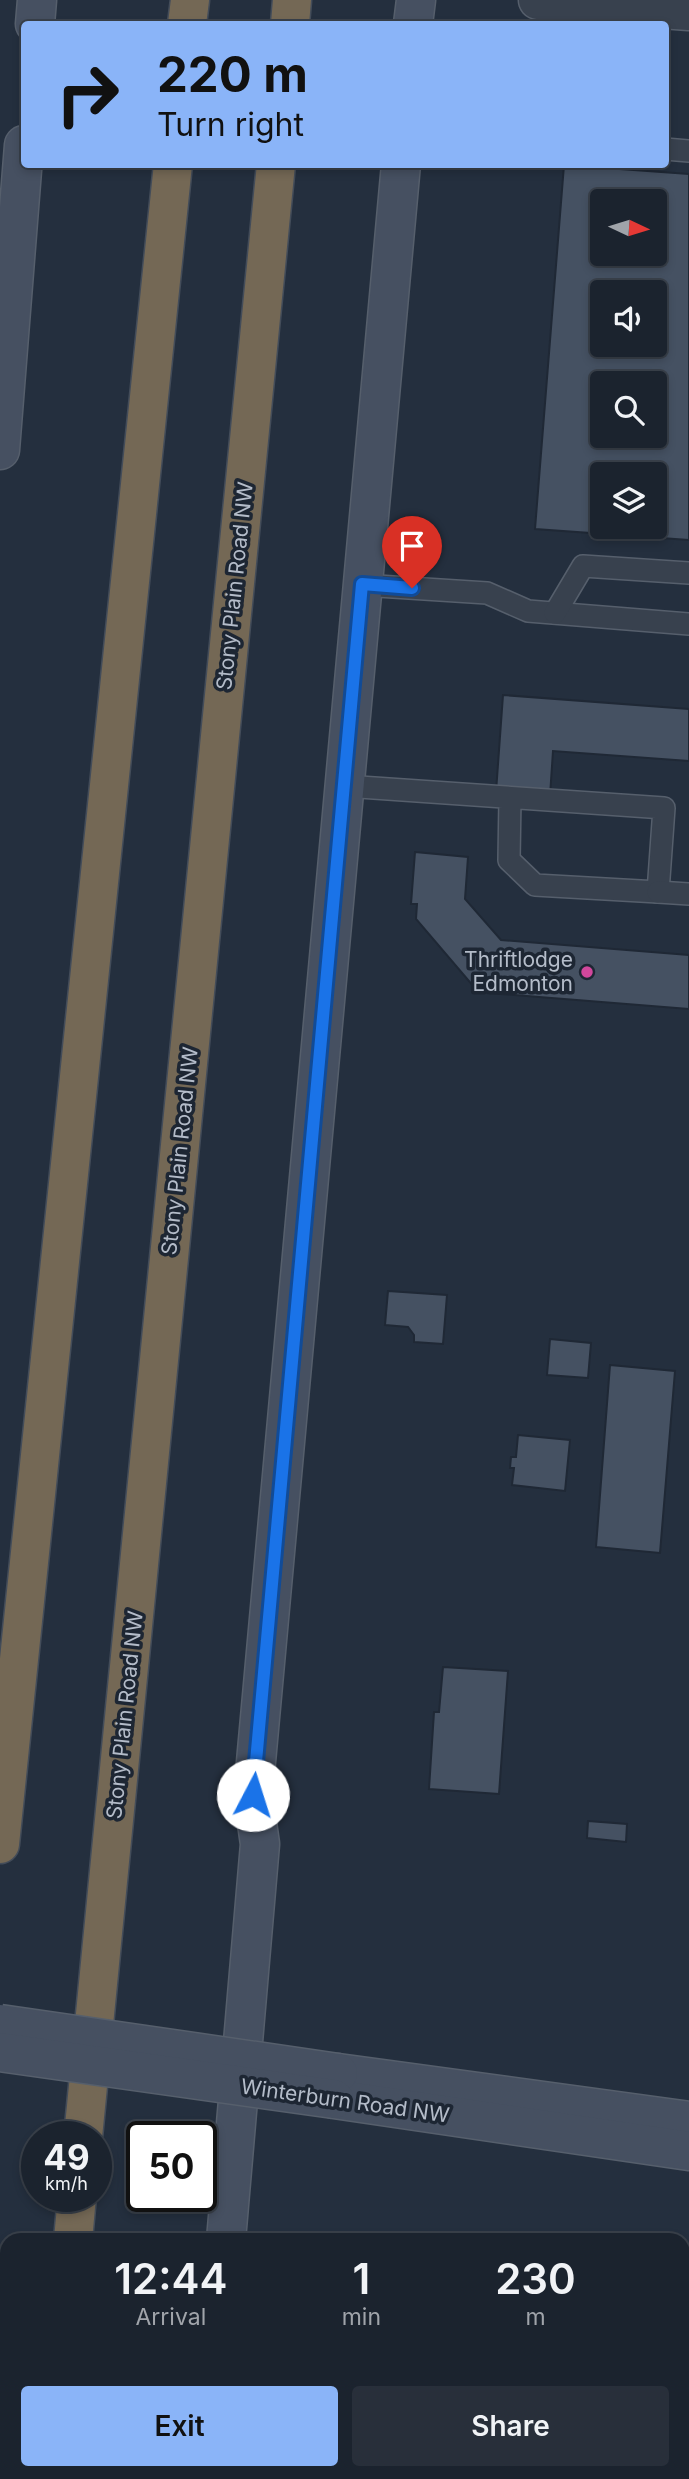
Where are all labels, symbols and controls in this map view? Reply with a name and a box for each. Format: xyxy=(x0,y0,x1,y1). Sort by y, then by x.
text: 220 m xyxy=(157,45,308,104)
icon: right xyxy=(42,49,133,140)
text: Turn right xyxy=(157,105,304,144)
north arrow xyxy=(590,189,667,266)
map controls xyxy=(590,189,667,539)
button: sound xyxy=(590,280,667,357)
button: search xyxy=(590,371,667,448)
button: layers xyxy=(590,462,667,539)
street label: Stony Plain Road NW xyxy=(211,480,258,691)
pin xyxy=(382,516,442,588)
icon: arrive xyxy=(393,527,431,565)
place label: Thriftlodge Edmonton xyxy=(464,947,573,996)
marker: Thriftlodge Edmonton xyxy=(579,964,595,980)
street label: Stony Plain Road NW xyxy=(156,1045,203,1256)
street label: Stony Plain Road NW xyxy=(101,1609,148,1820)
position arrow xyxy=(216,1758,290,1832)
street label: Winterburn Road NW xyxy=(239,2073,451,2128)
speed limit sign: 50 xyxy=(126,2121,217,2212)
text: 49 xyxy=(43,2136,90,2178)
text: km/h xyxy=(45,2173,88,2194)
text: 12:44 xyxy=(114,2253,227,2304)
text: 1 xyxy=(352,2253,370,2304)
text: 230 xyxy=(495,2253,576,2304)
text: Arrival xyxy=(135,2303,206,2331)
text: min xyxy=(342,2303,381,2331)
text: m xyxy=(525,2303,546,2331)
button: Exit xyxy=(21,2386,338,2466)
button: Share xyxy=(352,2386,669,2466)

